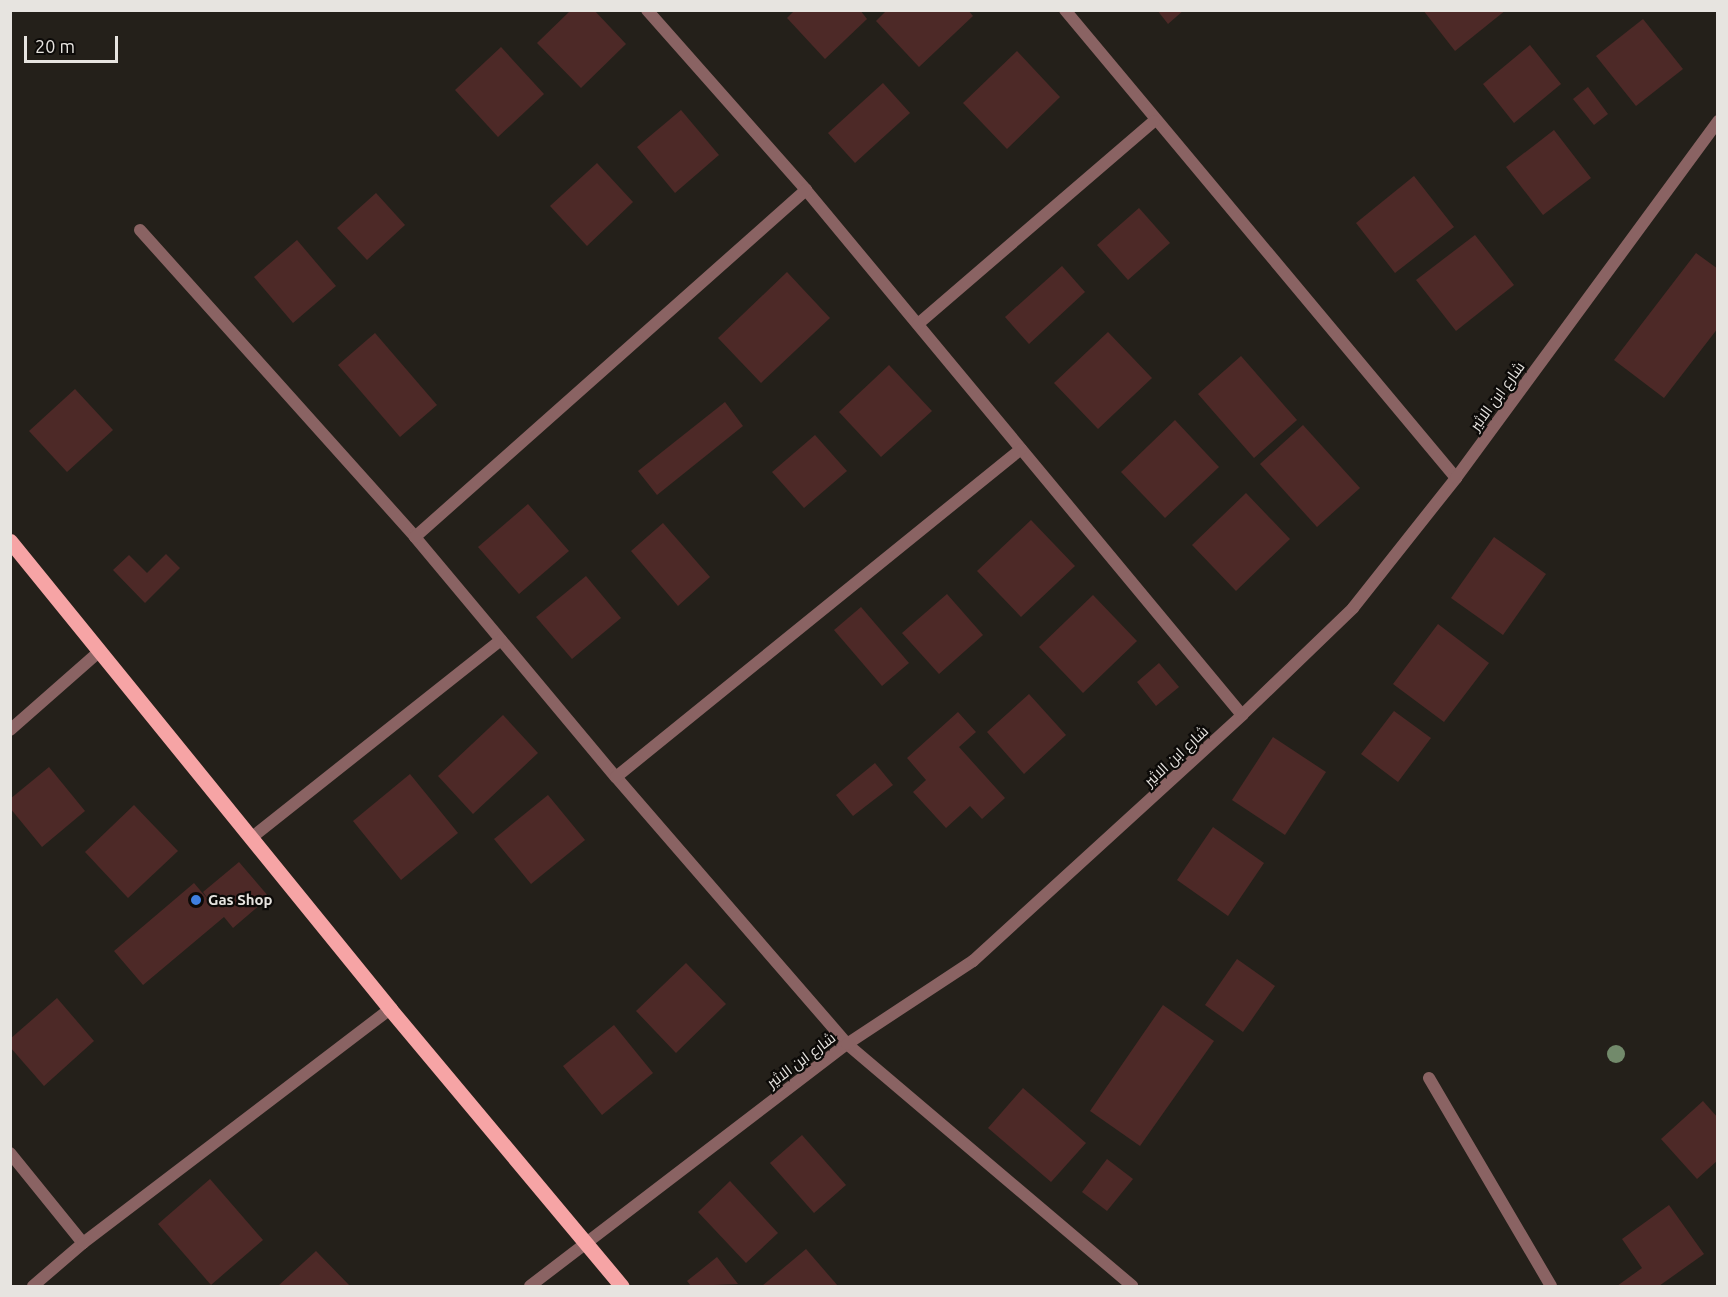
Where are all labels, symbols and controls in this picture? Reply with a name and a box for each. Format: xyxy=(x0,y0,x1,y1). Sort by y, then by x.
scale bar xyxy=(27,24,122,62)
text: 20 m xyxy=(35,36,75,56)
street label: شارع ابن الاثير xyxy=(1466,358,1528,434)
street label: شارع ابن الاثير xyxy=(1140,722,1212,790)
place label: Gas Shop xyxy=(208,891,272,909)
marker: Gas Shop xyxy=(189,893,203,907)
street label: شارع ابن الاثير xyxy=(763,1028,839,1092)

